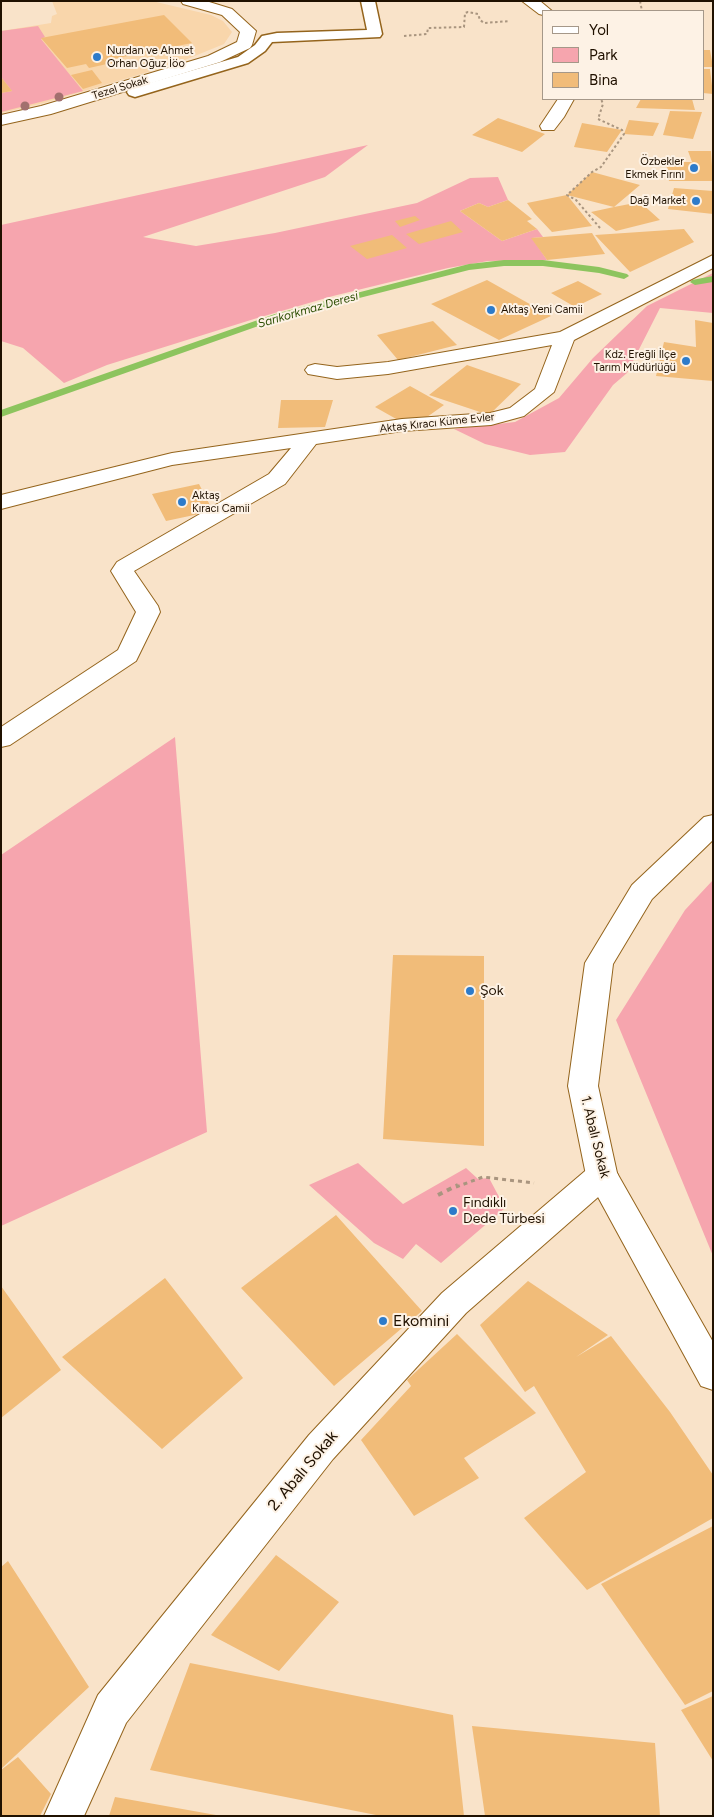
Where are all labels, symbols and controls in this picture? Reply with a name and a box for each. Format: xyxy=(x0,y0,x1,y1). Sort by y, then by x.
legend xyxy=(542,10,704,100)
text: Yol xyxy=(589,21,609,39)
place label: Nurdan ve Ahmet Orhan Oğuz İöo xyxy=(107,44,194,70)
text: Park xyxy=(589,46,618,64)
marker: Nurdan ve Ahmet Orhan Oğuz İöo xyxy=(91,51,103,63)
text: Bina xyxy=(589,71,618,89)
street label: Tezel Sokak xyxy=(91,73,149,103)
place label: Özbekler Ekmek Fırını xyxy=(625,155,684,181)
marker: Özbekler Ekmek Fırını xyxy=(688,162,700,174)
place label: Dağ Market xyxy=(630,194,686,208)
marker: Dağ Market xyxy=(690,195,702,207)
water label: Sarıkorkmaz Deresi xyxy=(256,289,360,331)
place label: Aktaş Yeni Camii xyxy=(501,303,583,317)
marker: Aktaş Yeni Camii xyxy=(485,304,497,316)
place label: Kdz. Ereğli İlçe Tarım Müdürlüğü xyxy=(594,348,676,374)
marker: Kdz. Ereğli İlçe Tarım Müdürlüğü xyxy=(680,355,692,367)
street label: Aktaş Kıracı Küme Evler xyxy=(379,410,495,436)
place label: Aktaş Kıracı Camii xyxy=(192,489,250,515)
marker: Aktaş Kıracı Camii xyxy=(176,496,188,508)
place label: Şok xyxy=(480,983,504,999)
marker: Şok xyxy=(464,985,476,997)
street label: 1. Abalı Sokak xyxy=(577,1094,613,1180)
place label: Fındıklı Dede Türbesi xyxy=(463,1195,545,1228)
marker: Fındıklı Dede Türbesi xyxy=(447,1205,459,1217)
place label: Ekomini xyxy=(393,1311,449,1331)
marker: Ekomini xyxy=(377,1315,389,1327)
street label: 2. Abalı Sokak xyxy=(264,1427,342,1515)

